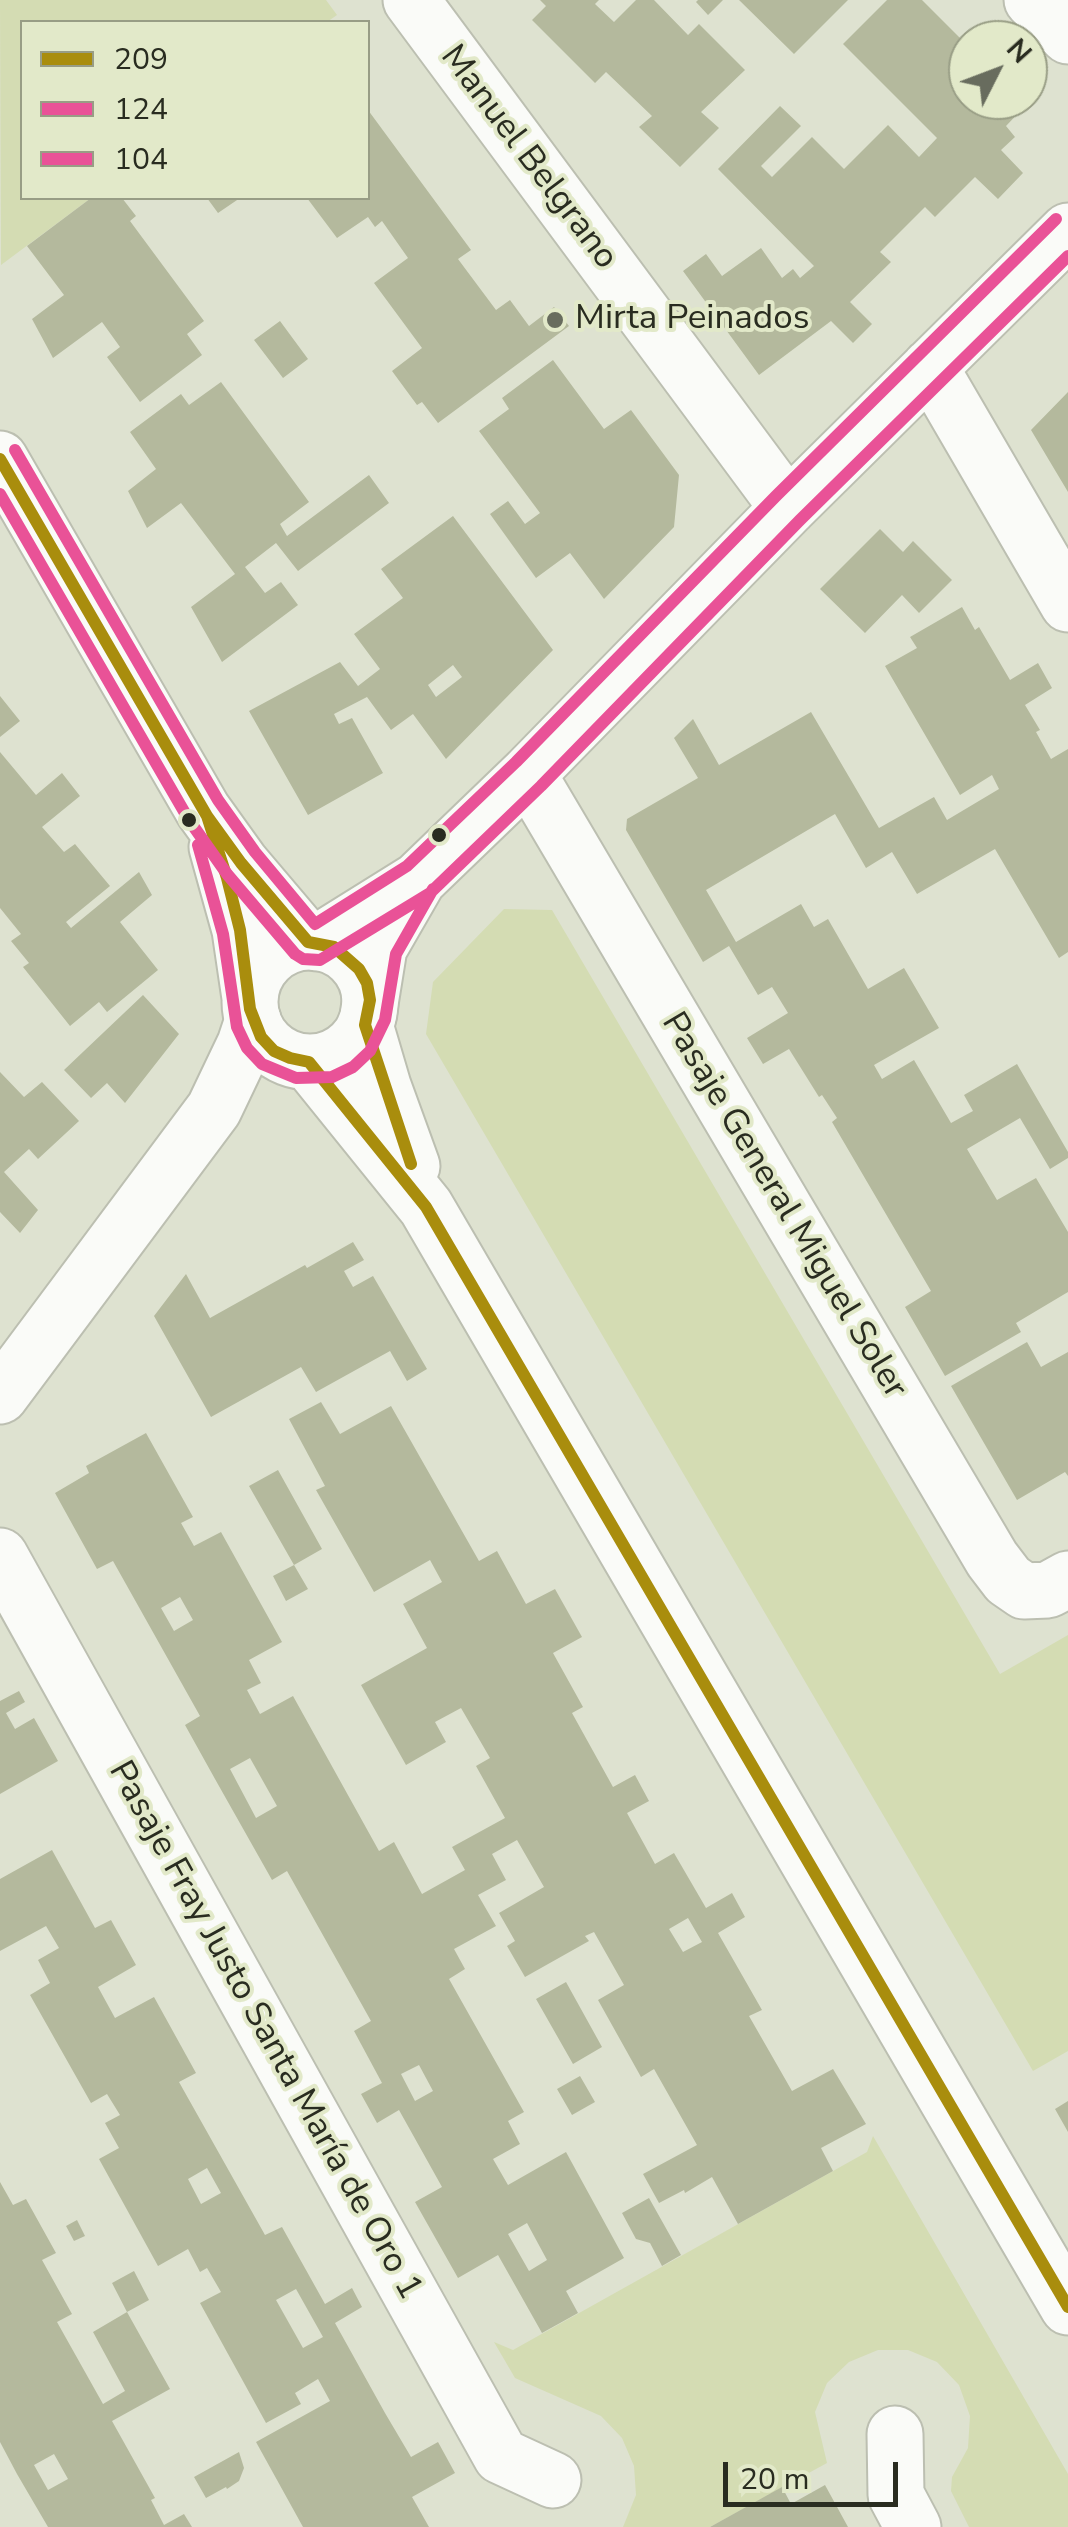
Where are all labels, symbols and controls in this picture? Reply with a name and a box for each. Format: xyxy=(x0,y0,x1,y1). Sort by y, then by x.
legend xyxy=(20,20,370,200)
north arrow xyxy=(948,20,1048,120)
text: N xyxy=(998,31,1040,72)
street label: Manuel Belgrano xyxy=(430,38,626,278)
text: 209 xyxy=(114,39,168,80)
text: 124 xyxy=(114,89,168,130)
text: 104 xyxy=(114,139,168,180)
place label: Mirta Peinados xyxy=(575,299,810,341)
marker: Mirta Peinados xyxy=(544,309,566,331)
unlabelled marker xyxy=(179,810,199,830)
unlabelled marker xyxy=(429,825,449,845)
street label: Pasaje General Miguel Soler xyxy=(651,1006,915,1406)
street label: Pasaje Fray Justo Santa María de Oro 1 xyxy=(98,1755,430,2307)
scale bar xyxy=(728,2442,903,2504)
text: 20 m xyxy=(740,2459,809,2500)

